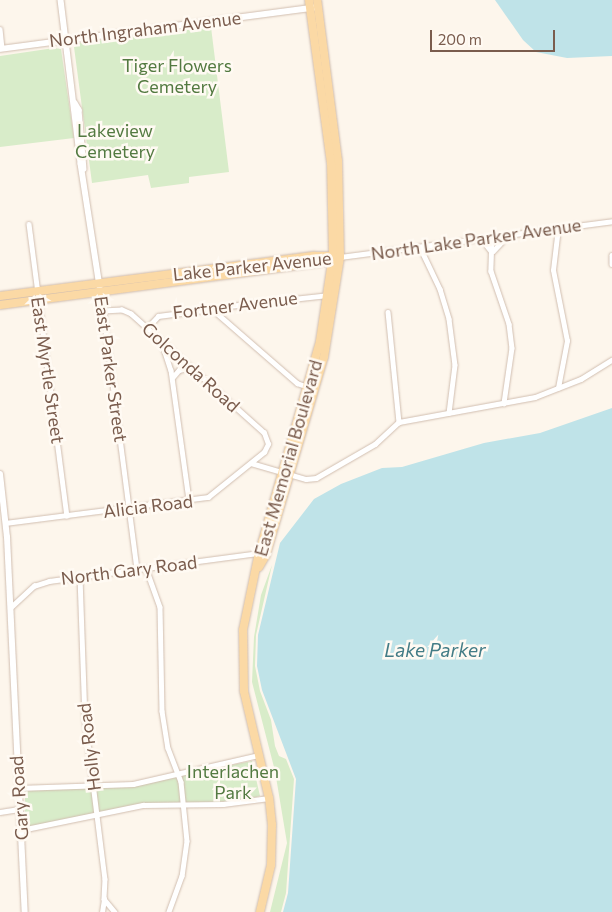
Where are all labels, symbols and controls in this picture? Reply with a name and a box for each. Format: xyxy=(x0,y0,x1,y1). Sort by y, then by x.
street label: North Ingraham Avenue xyxy=(48,7,242,51)
scale bar xyxy=(432,20,557,52)
text: 200 m xyxy=(438,30,482,48)
park label: Tiger Flowers Cemetery xyxy=(122,55,232,98)
park label: Lakeview Cemetery xyxy=(75,120,155,162)
street label: North Lake Parker Avenue xyxy=(370,214,582,264)
street label: Lake Parker Avenue xyxy=(172,247,332,285)
street label: Fortner Avenue xyxy=(171,287,299,323)
street label: East Myrtle Street xyxy=(27,295,69,445)
street label: East Parker Street xyxy=(90,295,132,443)
street label: Golconda Road xyxy=(138,318,244,416)
street label: East Memorial Boulevard xyxy=(250,357,326,559)
street label: Alicia Road xyxy=(102,490,194,522)
street label: North Gary Road xyxy=(60,551,198,589)
water label: Lake Parker xyxy=(384,639,486,661)
street label: Holly Road xyxy=(73,702,105,792)
street label: Gary Road xyxy=(5,755,33,841)
park label: Interlachen Park xyxy=(187,761,279,804)

